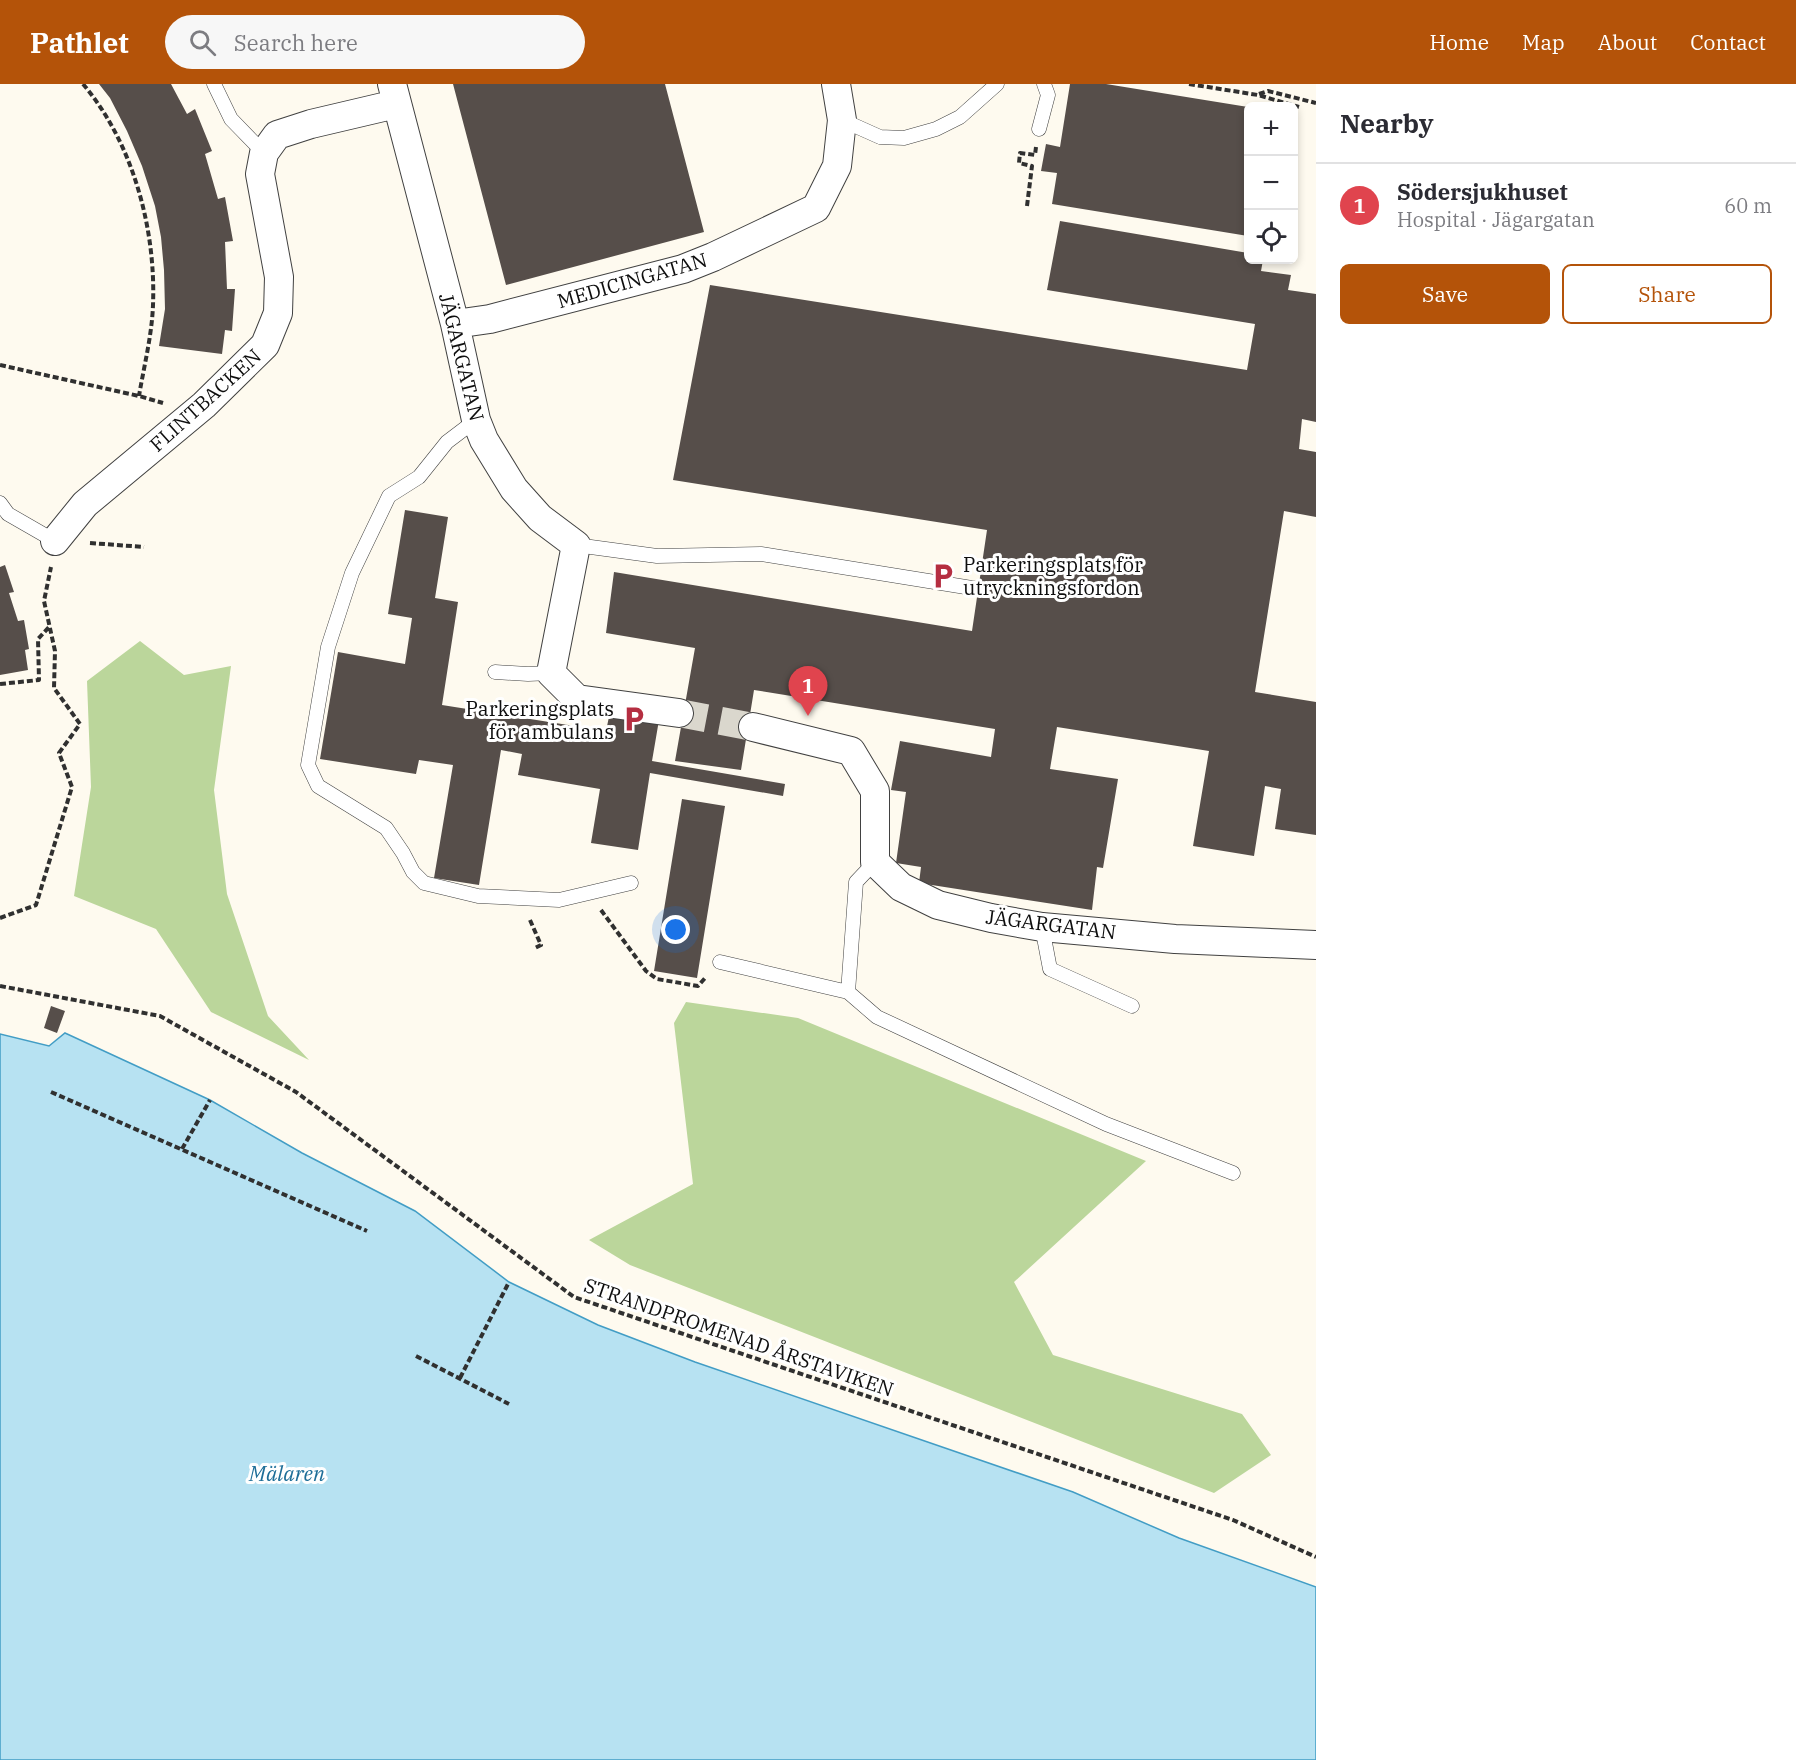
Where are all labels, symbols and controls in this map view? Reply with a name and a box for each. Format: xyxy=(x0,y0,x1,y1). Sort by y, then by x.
search box xyxy=(165,15,585,69)
text: Pathlet xyxy=(30,24,129,61)
icon: search xyxy=(186,26,219,59)
text: Search here xyxy=(234,28,358,57)
text: Home xyxy=(1429,28,1489,56)
text: Map xyxy=(1522,28,1565,56)
text: About xyxy=(1598,28,1657,56)
text: Contact xyxy=(1690,28,1766,56)
map controls xyxy=(1244,102,1298,264)
button: + xyxy=(1244,102,1298,156)
text: Nearby xyxy=(1340,106,1434,140)
button: − xyxy=(1244,156,1298,210)
text: Södersjukhuset xyxy=(1397,177,1568,206)
text: 1 xyxy=(1354,192,1366,219)
text: 60 m xyxy=(1724,192,1772,219)
text: Hospital · Jägargatan xyxy=(1397,206,1595,233)
button: locate xyxy=(1244,210,1298,264)
street label: MEDICINGATAN xyxy=(554,246,710,314)
button: Save xyxy=(1340,264,1550,324)
button: Share xyxy=(1562,264,1772,324)
street label: JÄGARGATAN xyxy=(433,290,491,424)
street label: FLINTBACKEN xyxy=(143,343,267,457)
place label: Parkeringsplats för utryckningsfordon xyxy=(963,551,1143,601)
parking icon: Parkeringsplats för utryckningsfordon xyxy=(928,561,958,591)
pin: 1 xyxy=(788,666,828,716)
place label: Parkeringsplats för ambulans xyxy=(466,695,614,745)
parking icon: Parkeringsplats för ambulans xyxy=(619,704,649,734)
street label: JÄGARGATAN xyxy=(984,903,1118,945)
your location xyxy=(661,915,690,944)
street label: STRANDPROMENAD ÅRSTAVIKEN xyxy=(581,1271,897,1403)
water label: Mälaren xyxy=(248,1459,325,1487)

